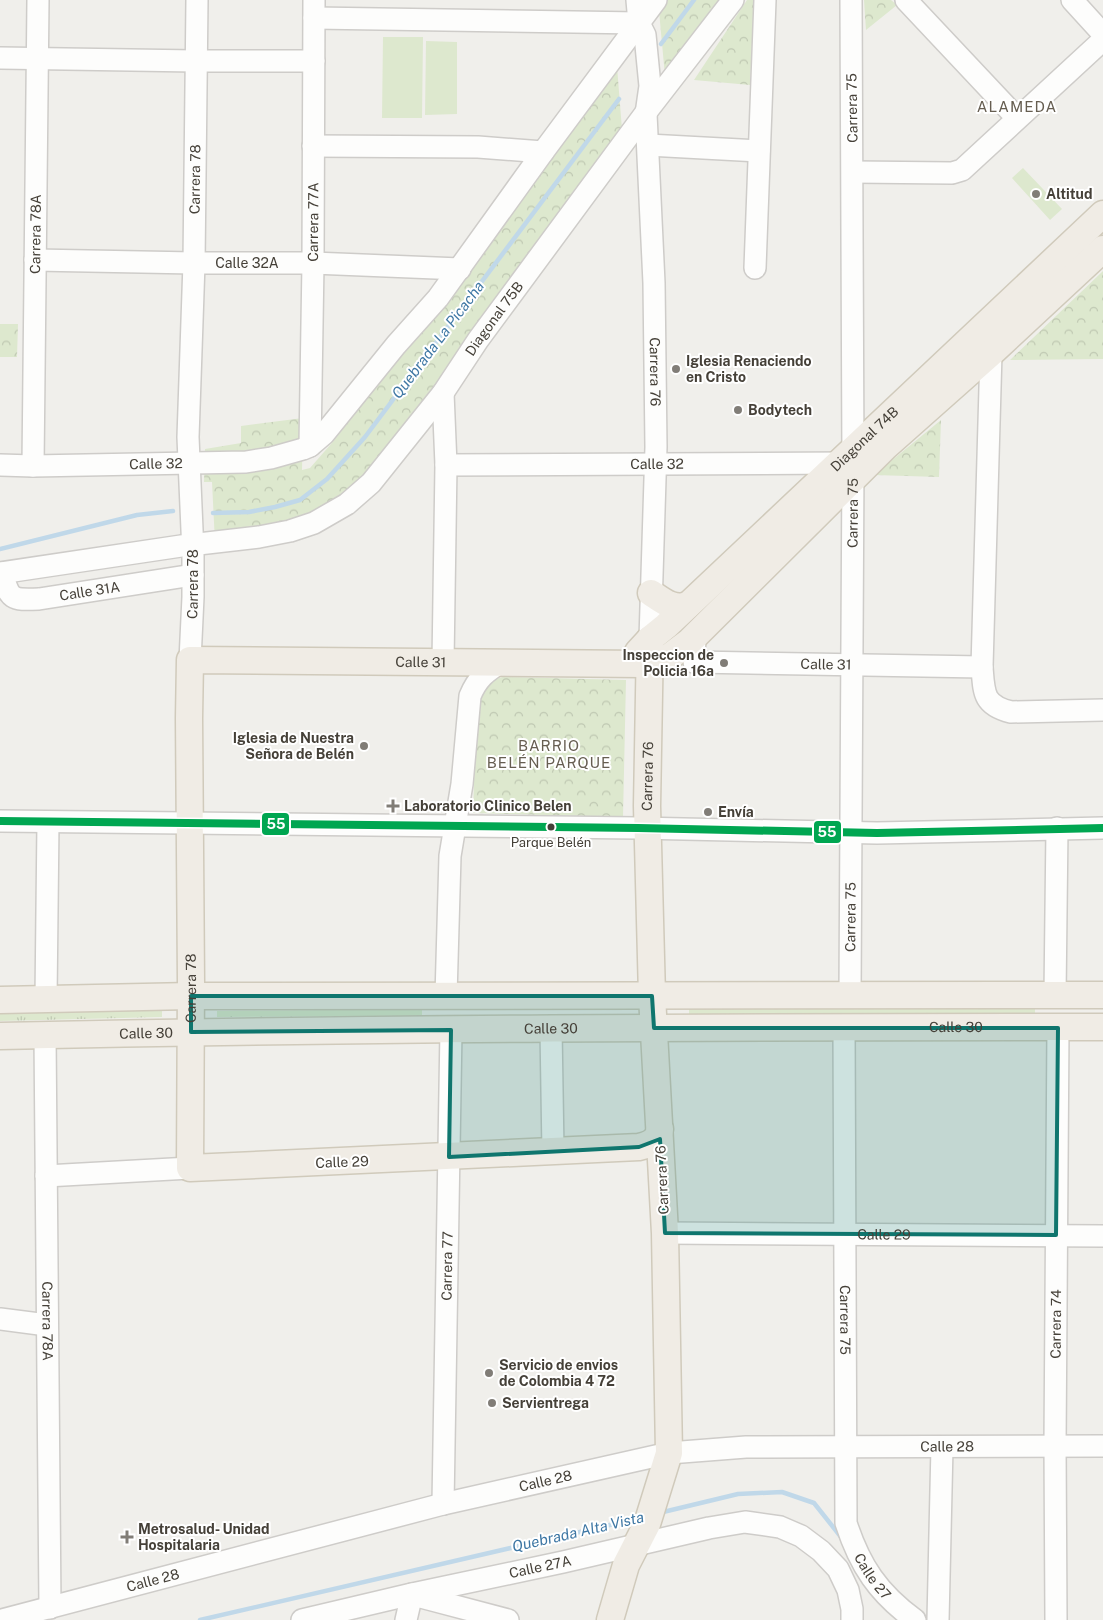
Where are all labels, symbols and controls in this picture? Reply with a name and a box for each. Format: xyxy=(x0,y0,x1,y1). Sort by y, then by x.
street label: Carrera 75 xyxy=(843,73,861,143)
district label: ALAMEDA xyxy=(977,98,1057,115)
street label: Carrera 78 xyxy=(187,144,203,214)
street label: Carrera 77A xyxy=(305,182,321,262)
place label: Altitud xyxy=(1046,186,1092,202)
marker: Altitud xyxy=(1030,188,1042,200)
street label: Carrera 78A xyxy=(27,194,44,274)
street label: Calle 32A xyxy=(215,255,279,271)
water label: Quebrada La Picacha xyxy=(388,278,487,402)
street label: Diagonal 75B xyxy=(462,278,526,359)
street label: Carrera 76 xyxy=(647,337,664,407)
place label: Iglesia Renaciendo en Cristo xyxy=(686,353,812,385)
marker: Iglesia Renaciendo en Cristo xyxy=(670,363,682,375)
place label: Bodytech xyxy=(748,402,812,418)
street label: Diagonal 74B xyxy=(827,403,902,475)
marker: Bodytech xyxy=(732,404,744,416)
street label: Calle 32 xyxy=(129,455,183,472)
street label: Calle 32 xyxy=(630,456,684,472)
street label: Carrera 75 xyxy=(845,478,861,548)
street label: Carrera 78 xyxy=(184,549,201,619)
street label: Calle 31A xyxy=(58,579,121,604)
place label: Inspeccion de Policia 16a xyxy=(623,647,714,679)
street label: Calle 31 xyxy=(395,654,446,670)
street label: Calle 31 xyxy=(800,656,852,673)
marker: Inspeccion de Policia 16a xyxy=(718,657,730,669)
place label: Iglesia de Nuestra Señora de Belén xyxy=(233,730,354,762)
district label: BARRIO BELÉN PARQUE xyxy=(487,737,611,771)
marker: Iglesia de Nuestra Señora de Belén xyxy=(358,740,370,752)
street label: Carrera 76 xyxy=(639,741,656,811)
place label: Laboratorio Clinico Belen xyxy=(404,798,572,814)
marker: Laboratorio Clinico Belen xyxy=(386,799,400,813)
place label: Envía xyxy=(718,804,754,820)
marker: Envía xyxy=(702,806,714,818)
line badge: 55 xyxy=(261,812,290,836)
text: 55 xyxy=(267,816,285,832)
line badge: 55 xyxy=(813,820,842,844)
marker: Parque Belén xyxy=(546,822,556,832)
text: 55 xyxy=(818,824,836,840)
place label: Parque Belén xyxy=(511,835,591,850)
street label: Carrera 75 xyxy=(842,882,859,952)
street label: Carrera 78 xyxy=(183,953,199,1023)
street label: Calle 30 xyxy=(929,1019,983,1035)
street label: Calle 30 xyxy=(524,1020,578,1037)
street label: Calle 30 xyxy=(119,1025,173,1042)
street label: Carrera 76 xyxy=(652,1145,672,1215)
street label: Calle 29 xyxy=(315,1153,369,1171)
street label: Calle 29 xyxy=(857,1226,911,1243)
street label: Carrera 77 xyxy=(438,1231,456,1301)
street label: Carrera 78A xyxy=(39,1281,56,1361)
street label: Carrera 75 xyxy=(837,1285,853,1355)
street label: Carrera 74 xyxy=(1048,1289,1064,1359)
place label: Servicio de envios de Colombia 4 72 xyxy=(499,1357,618,1389)
marker: Servicio de envios de Colombia 4 72 xyxy=(483,1367,495,1379)
place label: Servientrega xyxy=(502,1395,589,1411)
marker: Servientrega xyxy=(486,1397,498,1409)
street label: Calle 28 xyxy=(920,1438,974,1455)
street label: Calle 28 xyxy=(517,1467,573,1495)
water label: Quebrada Alta Vista xyxy=(510,1508,645,1555)
place label: Metrosalud- Unidad Hospitalaria xyxy=(138,1521,270,1553)
marker: Metrosalud- Unidad Hospitalaria xyxy=(120,1530,134,1544)
street label: Calle 27 xyxy=(851,1550,894,1603)
street label: Calle 27A xyxy=(508,1552,573,1581)
street label: Calle 28 xyxy=(125,1566,181,1595)

